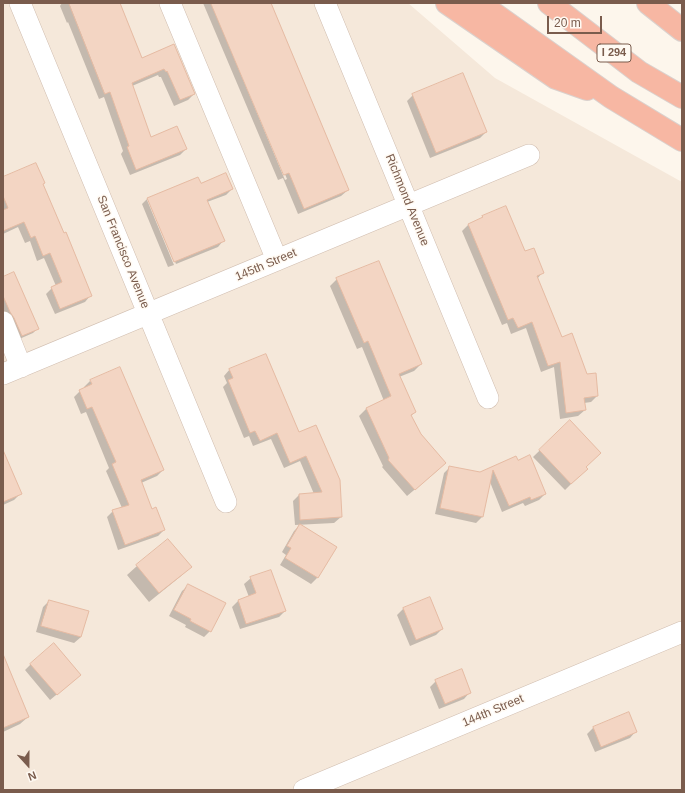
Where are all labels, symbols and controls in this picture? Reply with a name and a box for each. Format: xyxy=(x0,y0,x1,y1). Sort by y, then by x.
scale bar xyxy=(549,8,604,34)
text: 20 m xyxy=(554,16,581,30)
road number: I 294 xyxy=(597,44,631,62)
street label: Richmond Avenue xyxy=(382,152,432,248)
street label: San Francisco Avenue xyxy=(94,193,152,311)
street label: 145th Street xyxy=(233,246,299,284)
street label: 144th Street xyxy=(460,692,526,730)
north arrow xyxy=(8,745,48,785)
text: N xyxy=(26,769,38,783)

